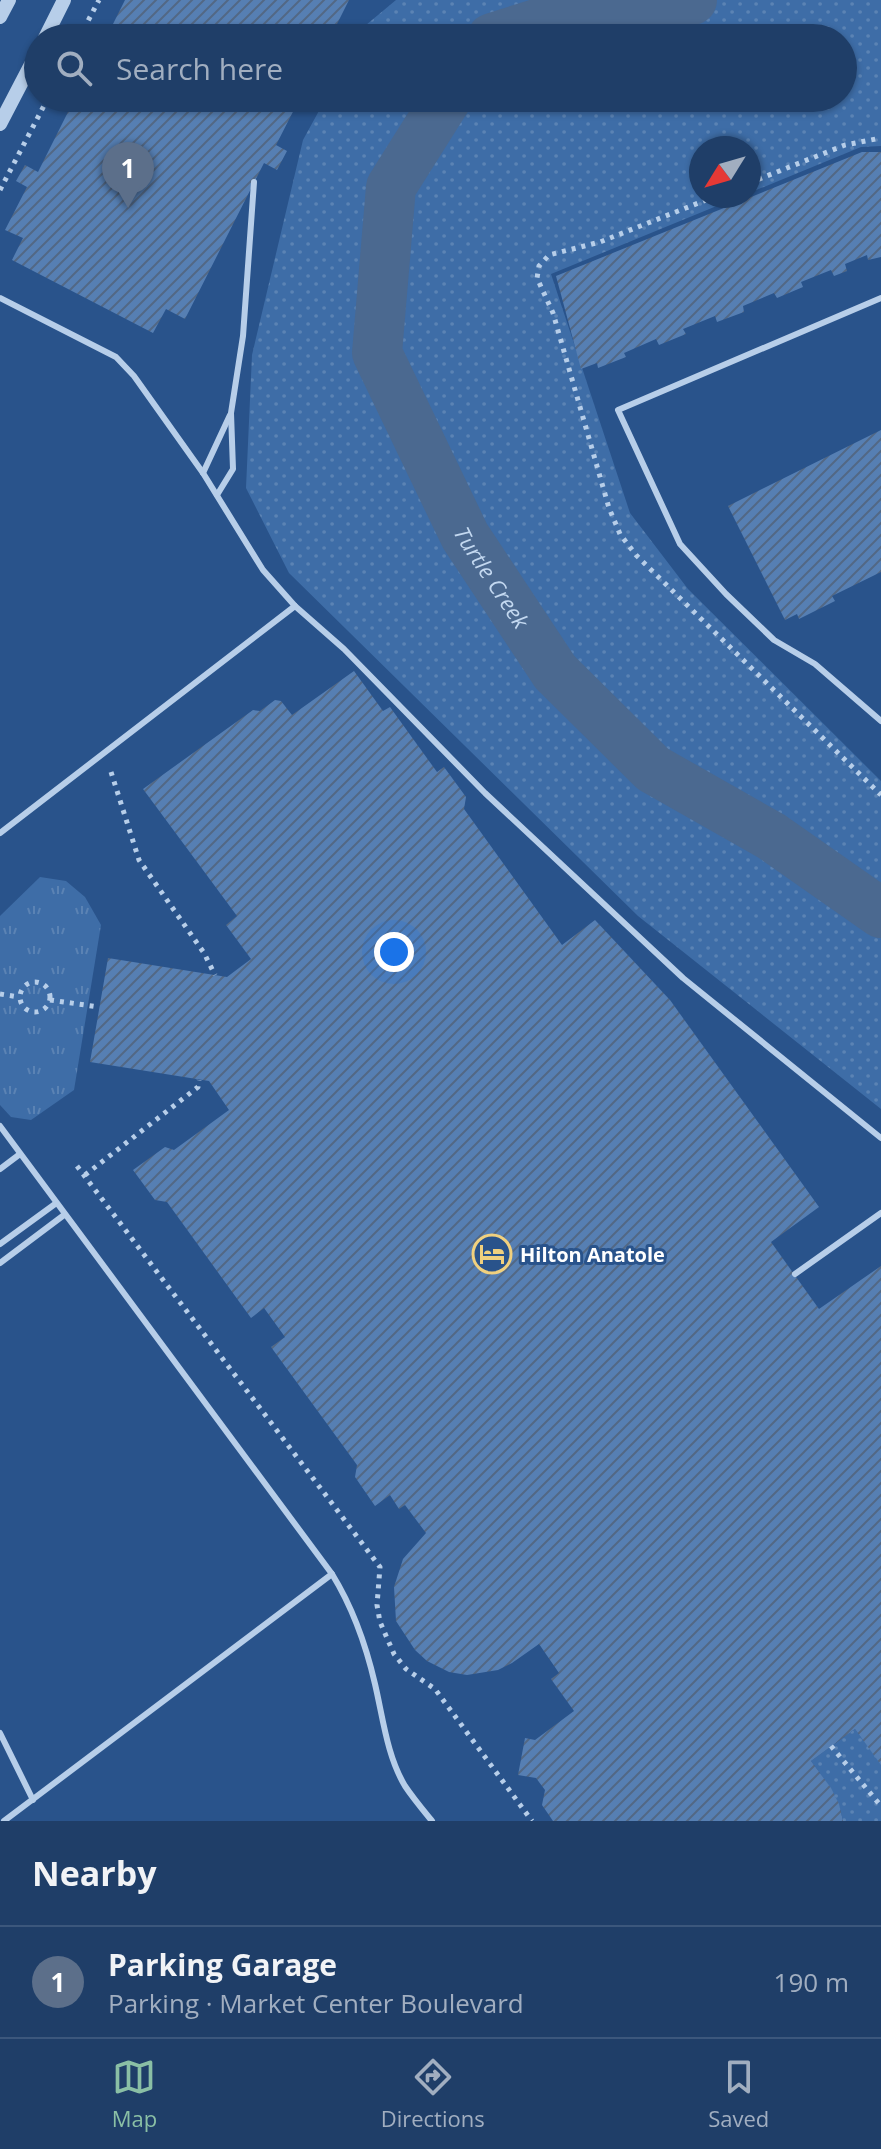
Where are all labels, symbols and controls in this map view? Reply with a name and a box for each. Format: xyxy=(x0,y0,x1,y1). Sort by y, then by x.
search box xyxy=(24,24,857,112)
icon: search xyxy=(52,46,96,90)
text: Search here xyxy=(116,48,283,89)
north arrow xyxy=(689,136,761,208)
pin: 1 xyxy=(102,142,154,208)
water label: Turtle Creek xyxy=(448,521,537,635)
your location xyxy=(374,932,414,972)
hotel icon: Hilton Anatole xyxy=(471,1233,513,1275)
place label: Hilton Anatole xyxy=(520,1241,665,1268)
text: Nearby xyxy=(32,1850,157,1896)
text: Parking Garage xyxy=(108,1944,337,1985)
text: 1 xyxy=(51,1964,65,2000)
text: 190 m xyxy=(774,1964,849,2000)
text: Parking · Market Center Boulevard xyxy=(108,1985,524,2021)
tab: Map xyxy=(112,2055,157,2133)
tab: Directions xyxy=(381,2055,485,2133)
tab: Saved xyxy=(708,2055,769,2133)

